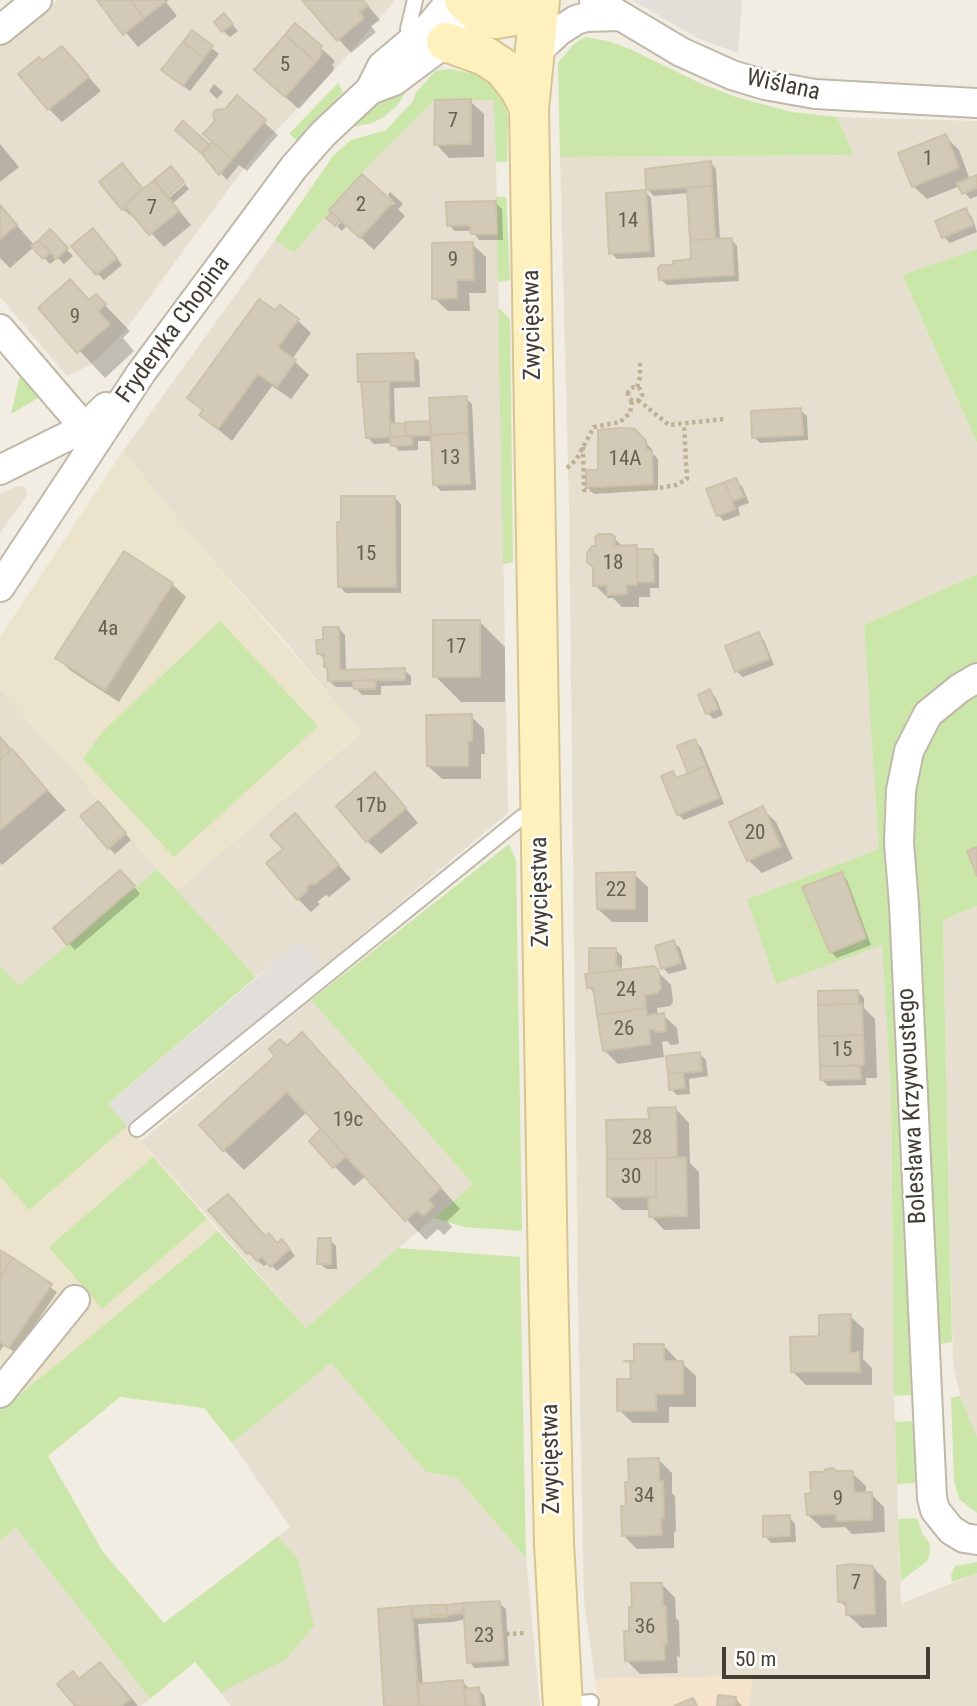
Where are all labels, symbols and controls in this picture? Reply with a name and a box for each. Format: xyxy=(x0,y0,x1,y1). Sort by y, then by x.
house number: 5 xyxy=(280,53,290,79)
street label: Wiślana xyxy=(743,64,823,108)
house number: 7 xyxy=(448,109,458,135)
house number: 1 xyxy=(923,147,933,173)
house number: 2 xyxy=(356,193,366,219)
house number: 7 xyxy=(147,196,157,222)
house number: 14 xyxy=(618,209,638,235)
house number: 9 xyxy=(448,248,458,274)
street label: Fryderyka Chopina xyxy=(111,251,237,409)
street label: Zwycięstwa xyxy=(518,269,548,381)
house number: 9 xyxy=(70,305,80,331)
house number: 13 xyxy=(440,446,460,472)
house number: 14A xyxy=(609,447,641,473)
house number: 15 xyxy=(356,542,376,568)
house number: 18 xyxy=(603,551,623,577)
house number: 4a xyxy=(98,617,118,643)
house number: 17 xyxy=(446,635,466,661)
house number: 17b xyxy=(355,794,387,820)
house number: 20 xyxy=(745,821,765,847)
street label: Zwycięstwa xyxy=(526,836,556,948)
house number: 22 xyxy=(606,878,626,904)
house number: 24 xyxy=(616,978,636,1004)
street label: Bolesława Krzywoustego xyxy=(892,987,934,1225)
house number: 26 xyxy=(614,1017,634,1043)
house number: 15 xyxy=(832,1038,852,1064)
house number: 19c xyxy=(333,1108,363,1134)
house number: 28 xyxy=(632,1126,652,1152)
house number: 30 xyxy=(621,1165,641,1191)
street label: Zwycięstwa xyxy=(537,1403,567,1515)
house number: 34 xyxy=(634,1484,654,1510)
house number: 9 xyxy=(833,1487,843,1513)
house number: 7 xyxy=(851,1571,861,1597)
house number: 36 xyxy=(635,1615,655,1641)
house number: 23 xyxy=(474,1624,494,1650)
scale bar xyxy=(725,1632,933,1676)
text: 50 m xyxy=(735,1647,776,1671)

